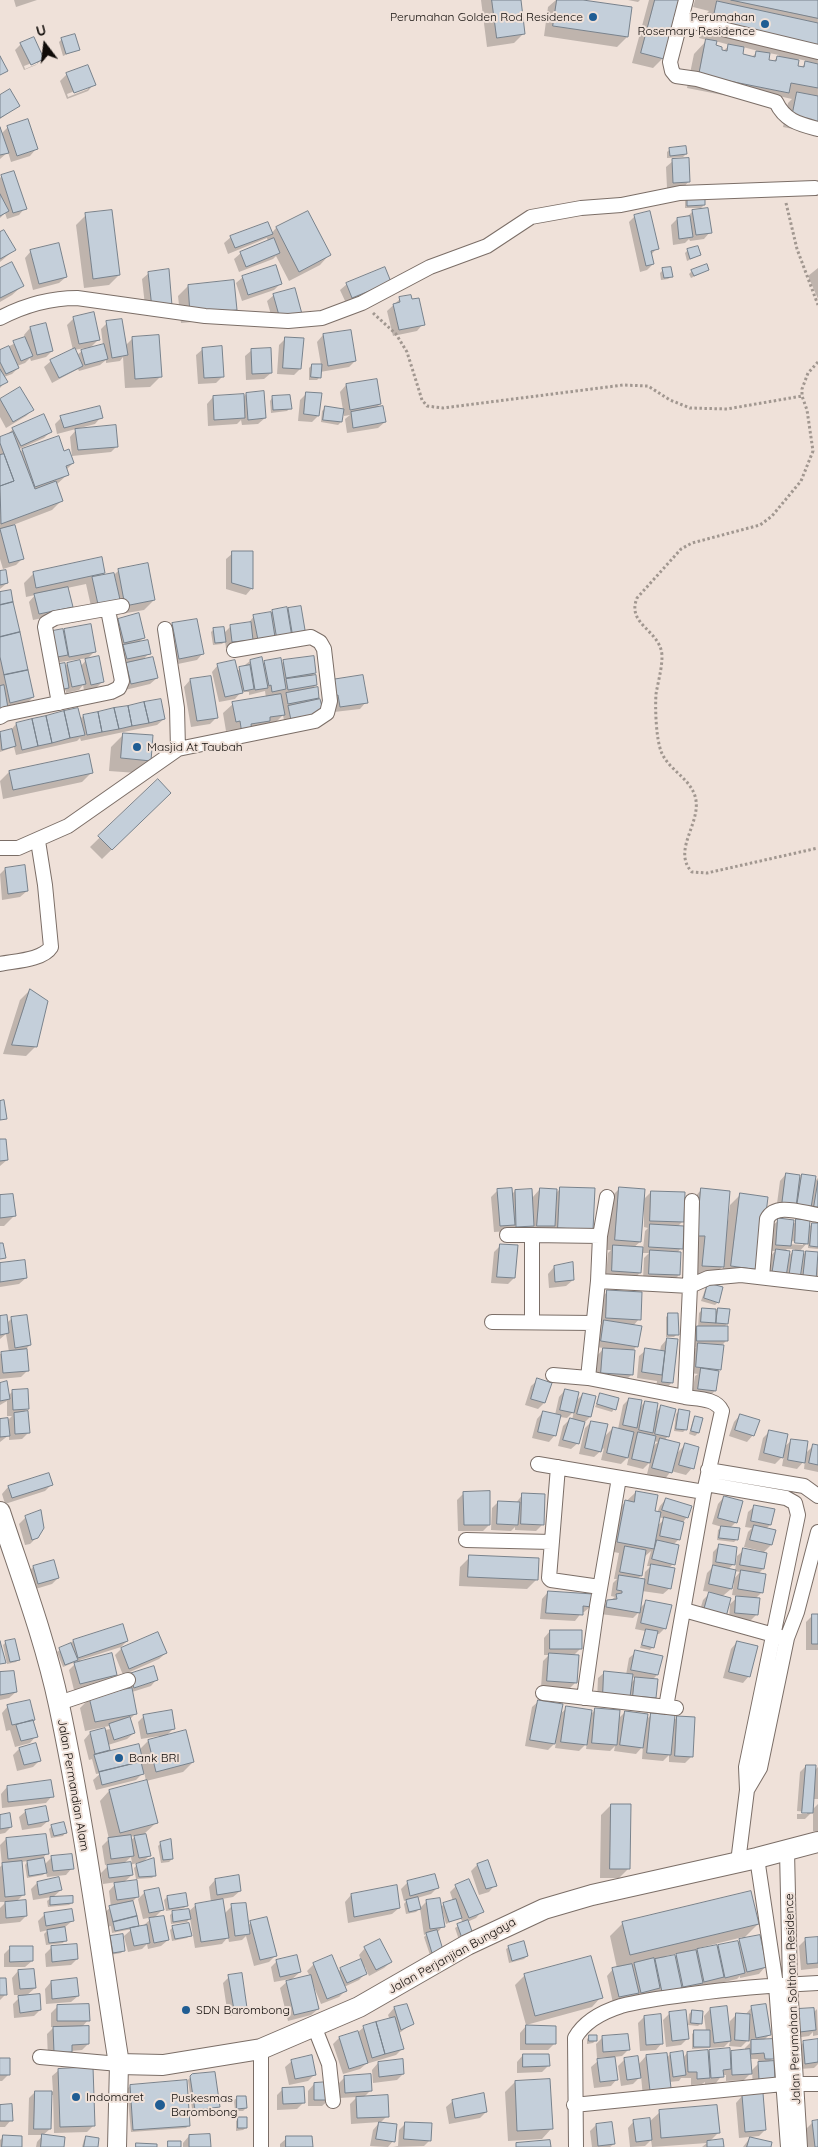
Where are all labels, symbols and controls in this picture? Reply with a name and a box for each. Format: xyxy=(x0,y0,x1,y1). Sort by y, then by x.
place label: Perumahan Golden Rod Residence xyxy=(390,10,583,24)
place label: Perumahan Rosemary Residence xyxy=(637,10,755,38)
marker: Perumahan Golden Rod Residence xyxy=(587,11,599,23)
marker: Perumahan Rosemary Residence xyxy=(759,18,771,30)
north arrow xyxy=(20,20,70,70)
text: U xyxy=(34,21,48,40)
place label: Masjid At Taubah xyxy=(147,740,243,754)
marker: Masjid At Taubah xyxy=(131,741,143,753)
street label: Jalan Permandian Alam xyxy=(54,1718,92,1852)
place label: Bank BRI xyxy=(129,1751,180,1765)
marker: Bank BRI xyxy=(113,1752,125,1764)
street label: Jalan Perumahan Solthana Residence xyxy=(782,1893,804,2105)
street label: Jalan Perjanjian Bungaya xyxy=(386,1915,518,1997)
place label: SDN Barombong xyxy=(196,2003,290,2017)
marker: SDN Barombong xyxy=(180,2004,192,2016)
place label: Indomaret xyxy=(86,2090,144,2104)
marker: Indomaret xyxy=(70,2091,82,2103)
place label: Puskesmas Barombong xyxy=(171,2091,238,2119)
marker: Puskesmas Barombong xyxy=(153,2098,167,2112)

